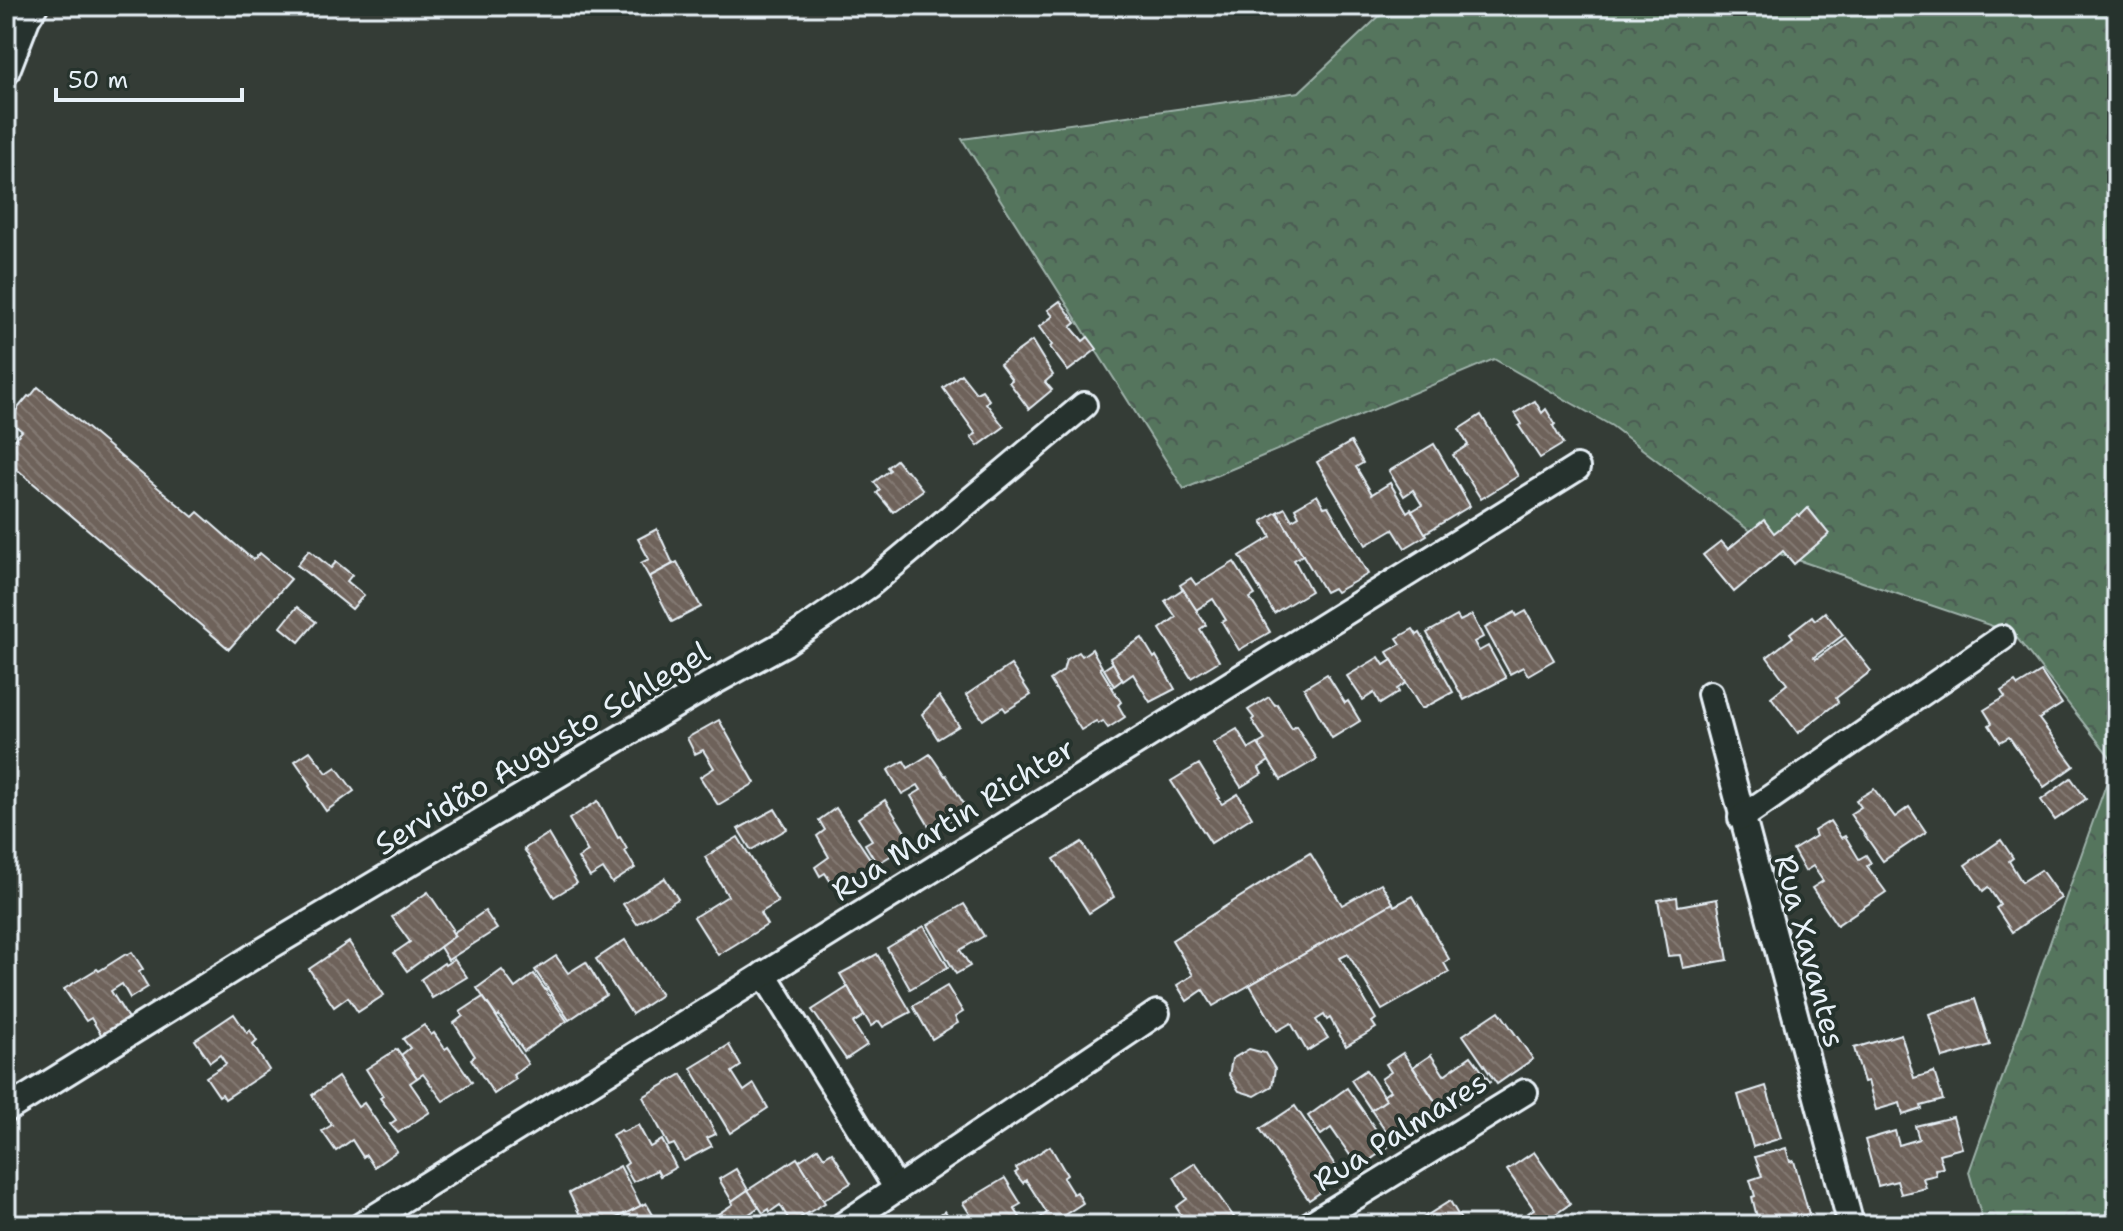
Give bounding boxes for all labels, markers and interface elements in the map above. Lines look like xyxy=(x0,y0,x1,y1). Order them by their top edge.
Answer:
scale bar xyxy=(56,52,242,102)
text: 50 m xyxy=(68,64,128,96)
street label: Servidão Augusto Schlegel xyxy=(367,631,717,865)
street label: Rua Martin Richter xyxy=(824,728,1082,910)
street label: Rua Xavantes xyxy=(1765,850,1855,1052)
street label: Rua Palmares xyxy=(1305,1061,1495,1201)

